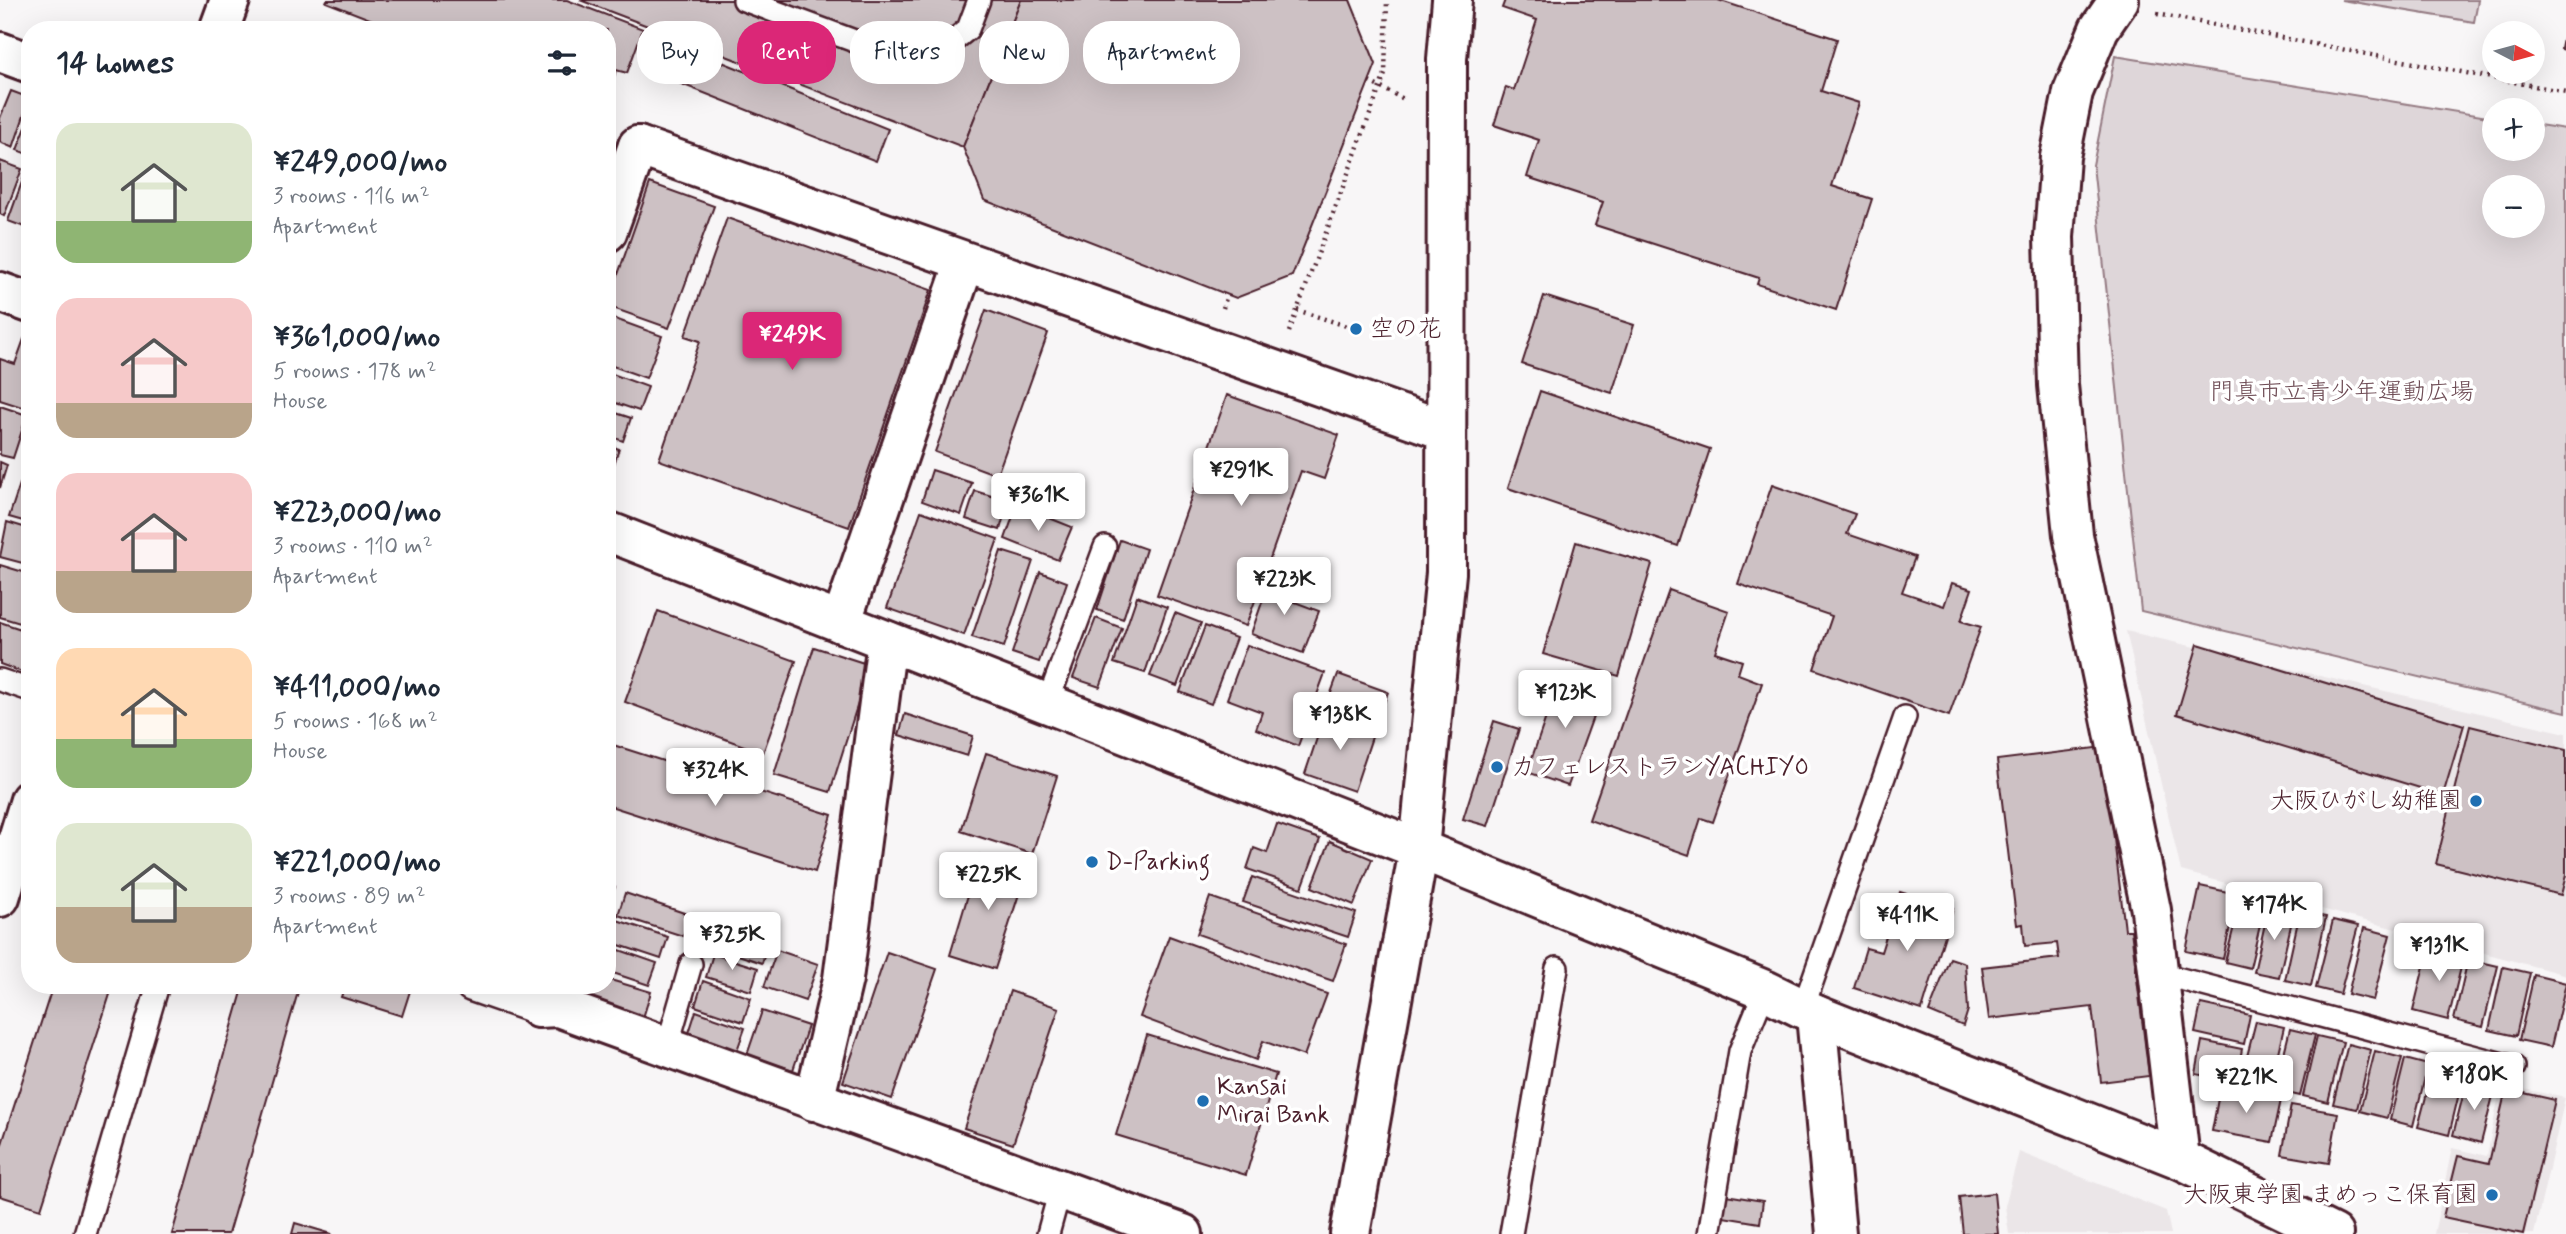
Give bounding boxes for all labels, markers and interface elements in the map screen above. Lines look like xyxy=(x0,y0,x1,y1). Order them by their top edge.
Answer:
chip: Buy xyxy=(637,21,723,84)
chip: Rent xyxy=(737,21,836,84)
chip: Filters xyxy=(850,21,965,84)
chip: New xyxy=(979,21,1069,84)
chip: Apartment xyxy=(1083,21,1240,84)
north arrow xyxy=(2482,21,2544,84)
map controls xyxy=(2482,21,2545,238)
text: 14 homes xyxy=(56,44,174,83)
icon: filters xyxy=(543,44,581,82)
button: + xyxy=(2482,98,2545,161)
text: ¥249,000/mo xyxy=(273,143,447,182)
icon: home xyxy=(112,151,196,235)
button: − xyxy=(2482,175,2545,238)
text: 3 rooms · 116 m² xyxy=(273,182,430,212)
text: Apartment xyxy=(273,212,378,242)
pin: ¥249K xyxy=(743,312,841,372)
place label: 空の花 xyxy=(1370,314,1442,345)
text: ¥361,000/mo xyxy=(273,318,440,357)
text: ¥249K xyxy=(759,320,825,350)
marker: 空の花 xyxy=(1348,321,1364,337)
icon: home xyxy=(112,326,196,410)
text: 5 rooms · 178 m² xyxy=(273,357,436,387)
park label: 門真市立青少年運動広場 xyxy=(2210,377,2474,408)
text: House xyxy=(273,387,327,417)
pin: ¥291K xyxy=(1192,448,1290,508)
text: ¥291K xyxy=(1209,456,1273,486)
pin: ¥361K xyxy=(989,474,1087,533)
text: ¥361K xyxy=(1007,481,1069,511)
text: ¥223,000/mo xyxy=(273,493,441,532)
icon: home xyxy=(112,501,196,585)
text: 3 rooms · 110 m² xyxy=(273,532,433,562)
pin: ¥223K xyxy=(1235,558,1333,617)
text: Apartment xyxy=(273,562,378,592)
text: ¥223K xyxy=(1253,565,1315,595)
text: ¥411,000/mo xyxy=(273,668,441,707)
pin: ¥123K xyxy=(1516,670,1614,730)
icon: home xyxy=(112,676,196,760)
text: ¥123K xyxy=(1534,678,1596,708)
pin: ¥138K xyxy=(1291,692,1389,752)
text: ¥138K xyxy=(1309,700,1371,730)
text: 5 rooms · 168 m² xyxy=(273,707,438,737)
text: House xyxy=(273,737,327,767)
pin: ¥324K xyxy=(666,748,764,808)
place label: カフェレストランYACHIYO xyxy=(1511,752,1809,783)
text: ¥324K xyxy=(682,756,748,786)
marker: カフェレストランYACHIYO xyxy=(1489,759,1505,775)
place label: 大阪ひがし幼稚園 xyxy=(2270,786,2462,817)
marker: 大阪ひがし幼稚園 xyxy=(2468,793,2484,809)
text: ¥221,000/mo xyxy=(273,843,441,882)
place label: D-Parking xyxy=(1106,847,1210,881)
icon: home xyxy=(112,851,196,935)
pin: ¥225K xyxy=(939,852,1037,912)
marker: D-Parking xyxy=(1084,854,1100,870)
text: ¥225K xyxy=(955,860,1021,890)
text: 3 rooms · 89 m² xyxy=(273,882,425,912)
pin: ¥174K xyxy=(2225,883,2323,942)
text: ¥174K xyxy=(2242,890,2306,920)
pin: ¥411K xyxy=(1858,894,1956,953)
text: ¥411K xyxy=(1876,901,1938,931)
text: Apartment xyxy=(273,912,378,942)
pin: ¥325K xyxy=(683,912,781,972)
text: ¥325K xyxy=(700,920,764,950)
pin: ¥131K xyxy=(2390,923,2488,983)
text: ¥131K xyxy=(2410,931,2468,961)
pin: ¥180K xyxy=(2425,1052,2523,1112)
pin: ¥221K xyxy=(2197,1056,2295,1115)
text: ¥180K xyxy=(2441,1060,2507,1090)
text: ¥221K xyxy=(2215,1063,2277,1093)
place label: Kansai Mirai Bank xyxy=(1217,1072,1329,1131)
marker: Kansai Mirai Bank xyxy=(1195,1093,1211,1109)
place label: 大阪東学園 まめっこ保育園 xyxy=(2184,1180,2478,1211)
marker: 大阪東学園 まめっこ保育園 xyxy=(2484,1187,2500,1203)

